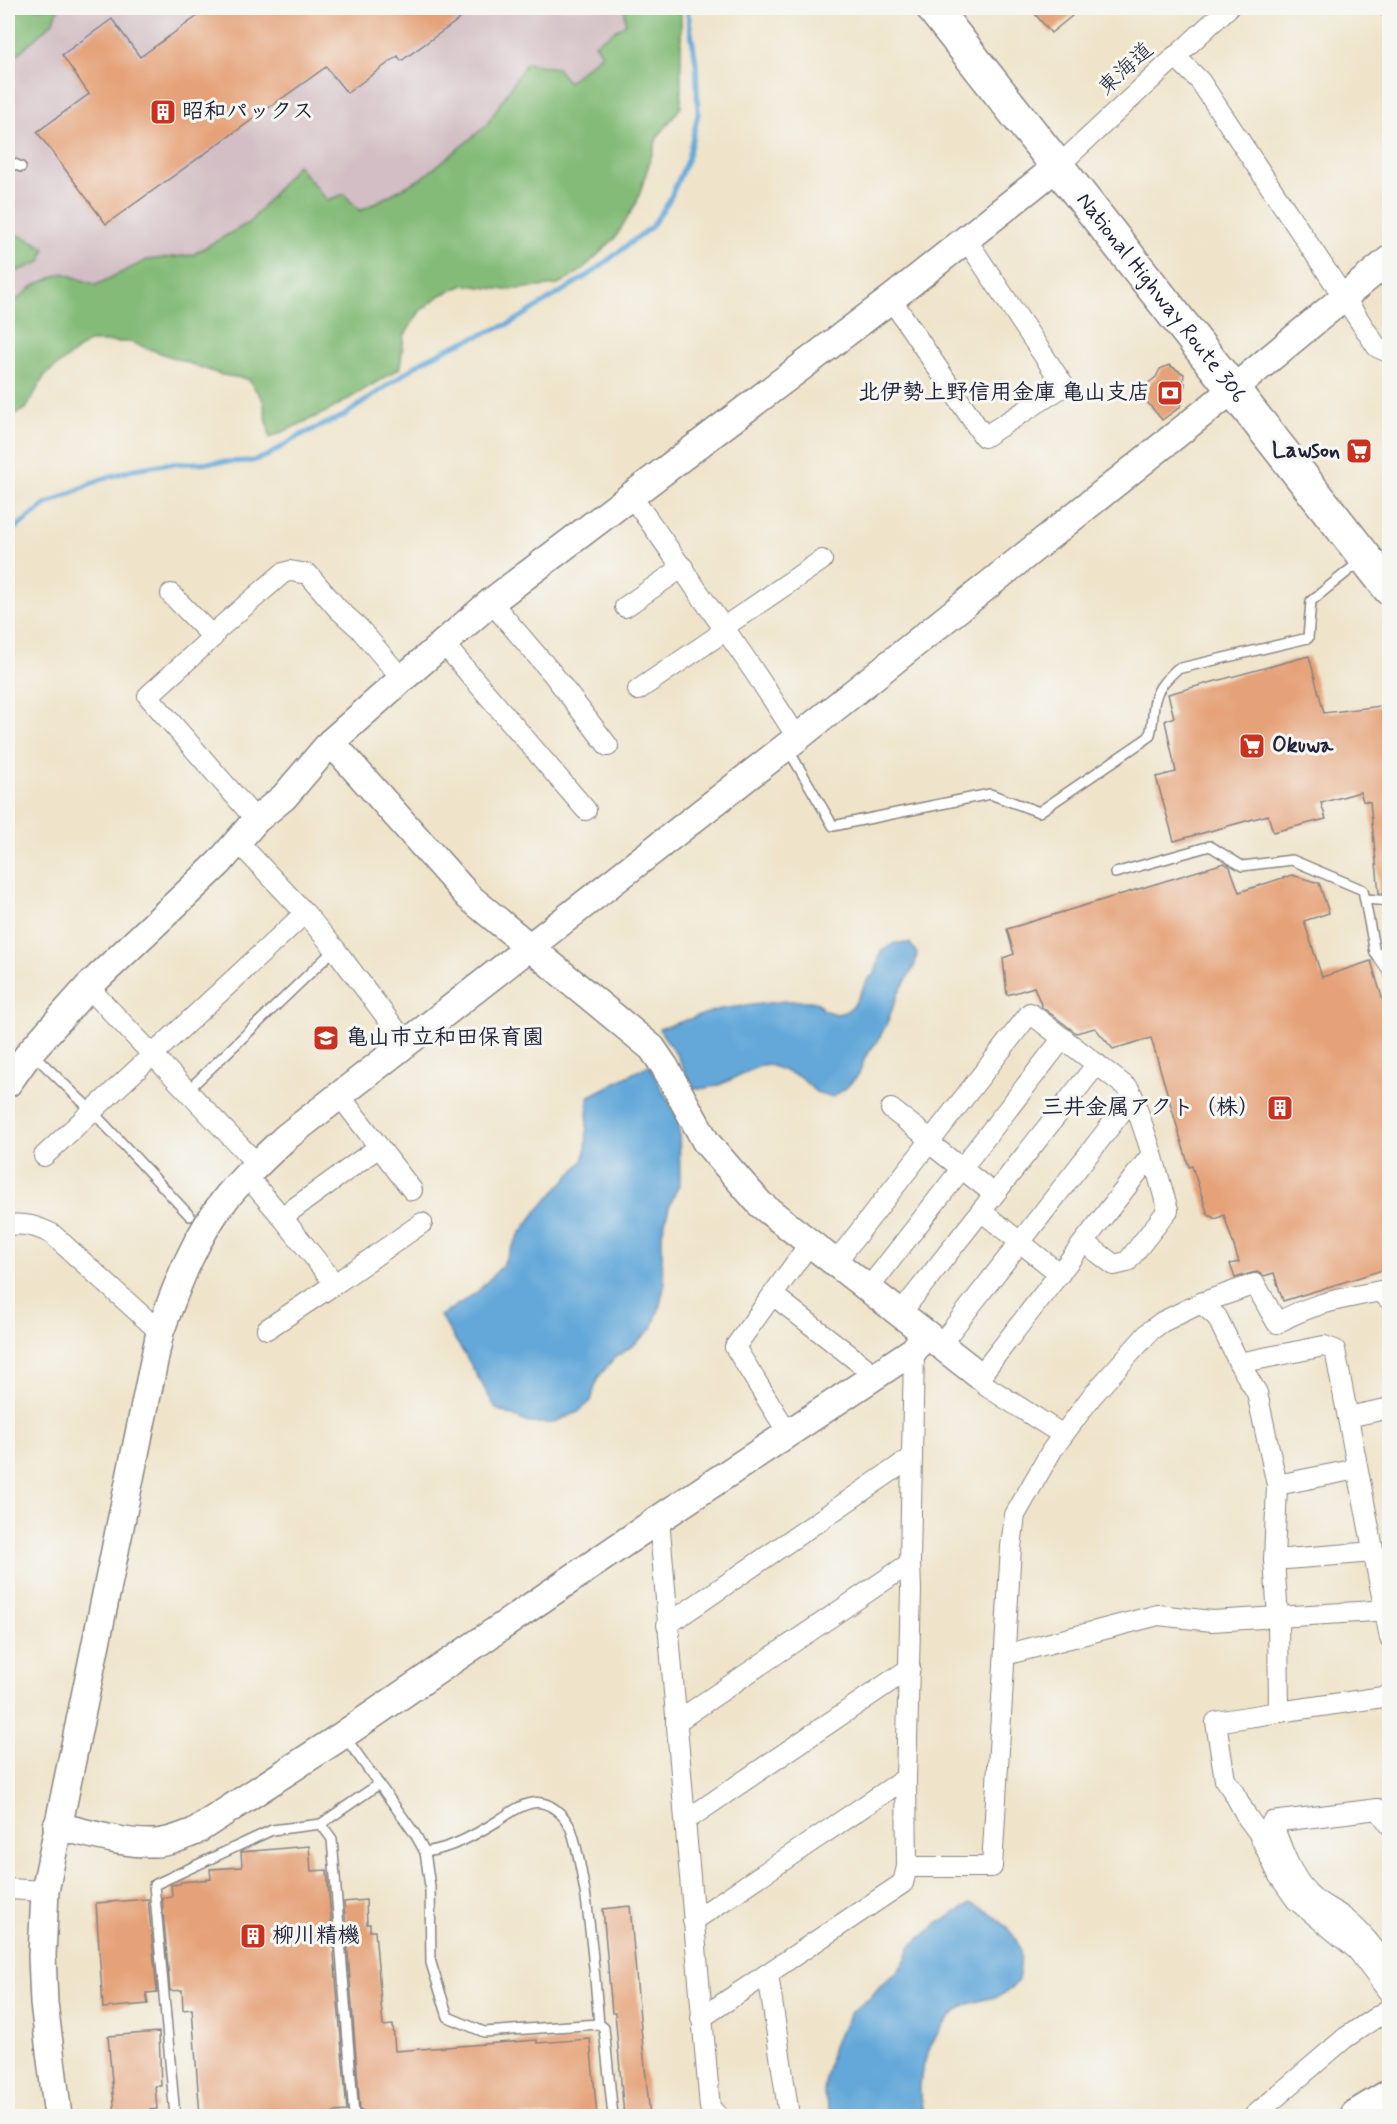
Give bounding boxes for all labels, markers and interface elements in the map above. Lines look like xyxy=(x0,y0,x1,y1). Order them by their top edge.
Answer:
street label: 東海道 xyxy=(1092,36,1160,102)
building icon: 昭和パックス xyxy=(148,97,178,127)
place label: 昭和パックス xyxy=(182,98,314,126)
street label: National Highway Route 306 xyxy=(1070,187,1252,409)
bank icon: 北伊勢上野信用金庫 亀山支店 xyxy=(1155,378,1185,408)
place label: 北伊勢上野信用金庫 亀山支店 xyxy=(858,379,1150,407)
supermarket icon: Lawson xyxy=(1344,436,1374,466)
place label: Lawson xyxy=(1272,437,1340,465)
supermarket icon: Okuwa xyxy=(1237,731,1267,761)
place label: Okuwa xyxy=(1272,732,1334,760)
school or university icon: 亀山市立和田保育園 xyxy=(311,1023,341,1053)
place label: 亀山市立和田保育園 xyxy=(346,1024,544,1052)
building icon: 三井金属アクト（株） xyxy=(1265,1093,1295,1123)
place label: 三井金属アクト（株） xyxy=(1041,1094,1260,1122)
building icon: 柳川精機 xyxy=(238,1921,268,1951)
place label: 柳川精機 xyxy=(272,1922,360,1950)

